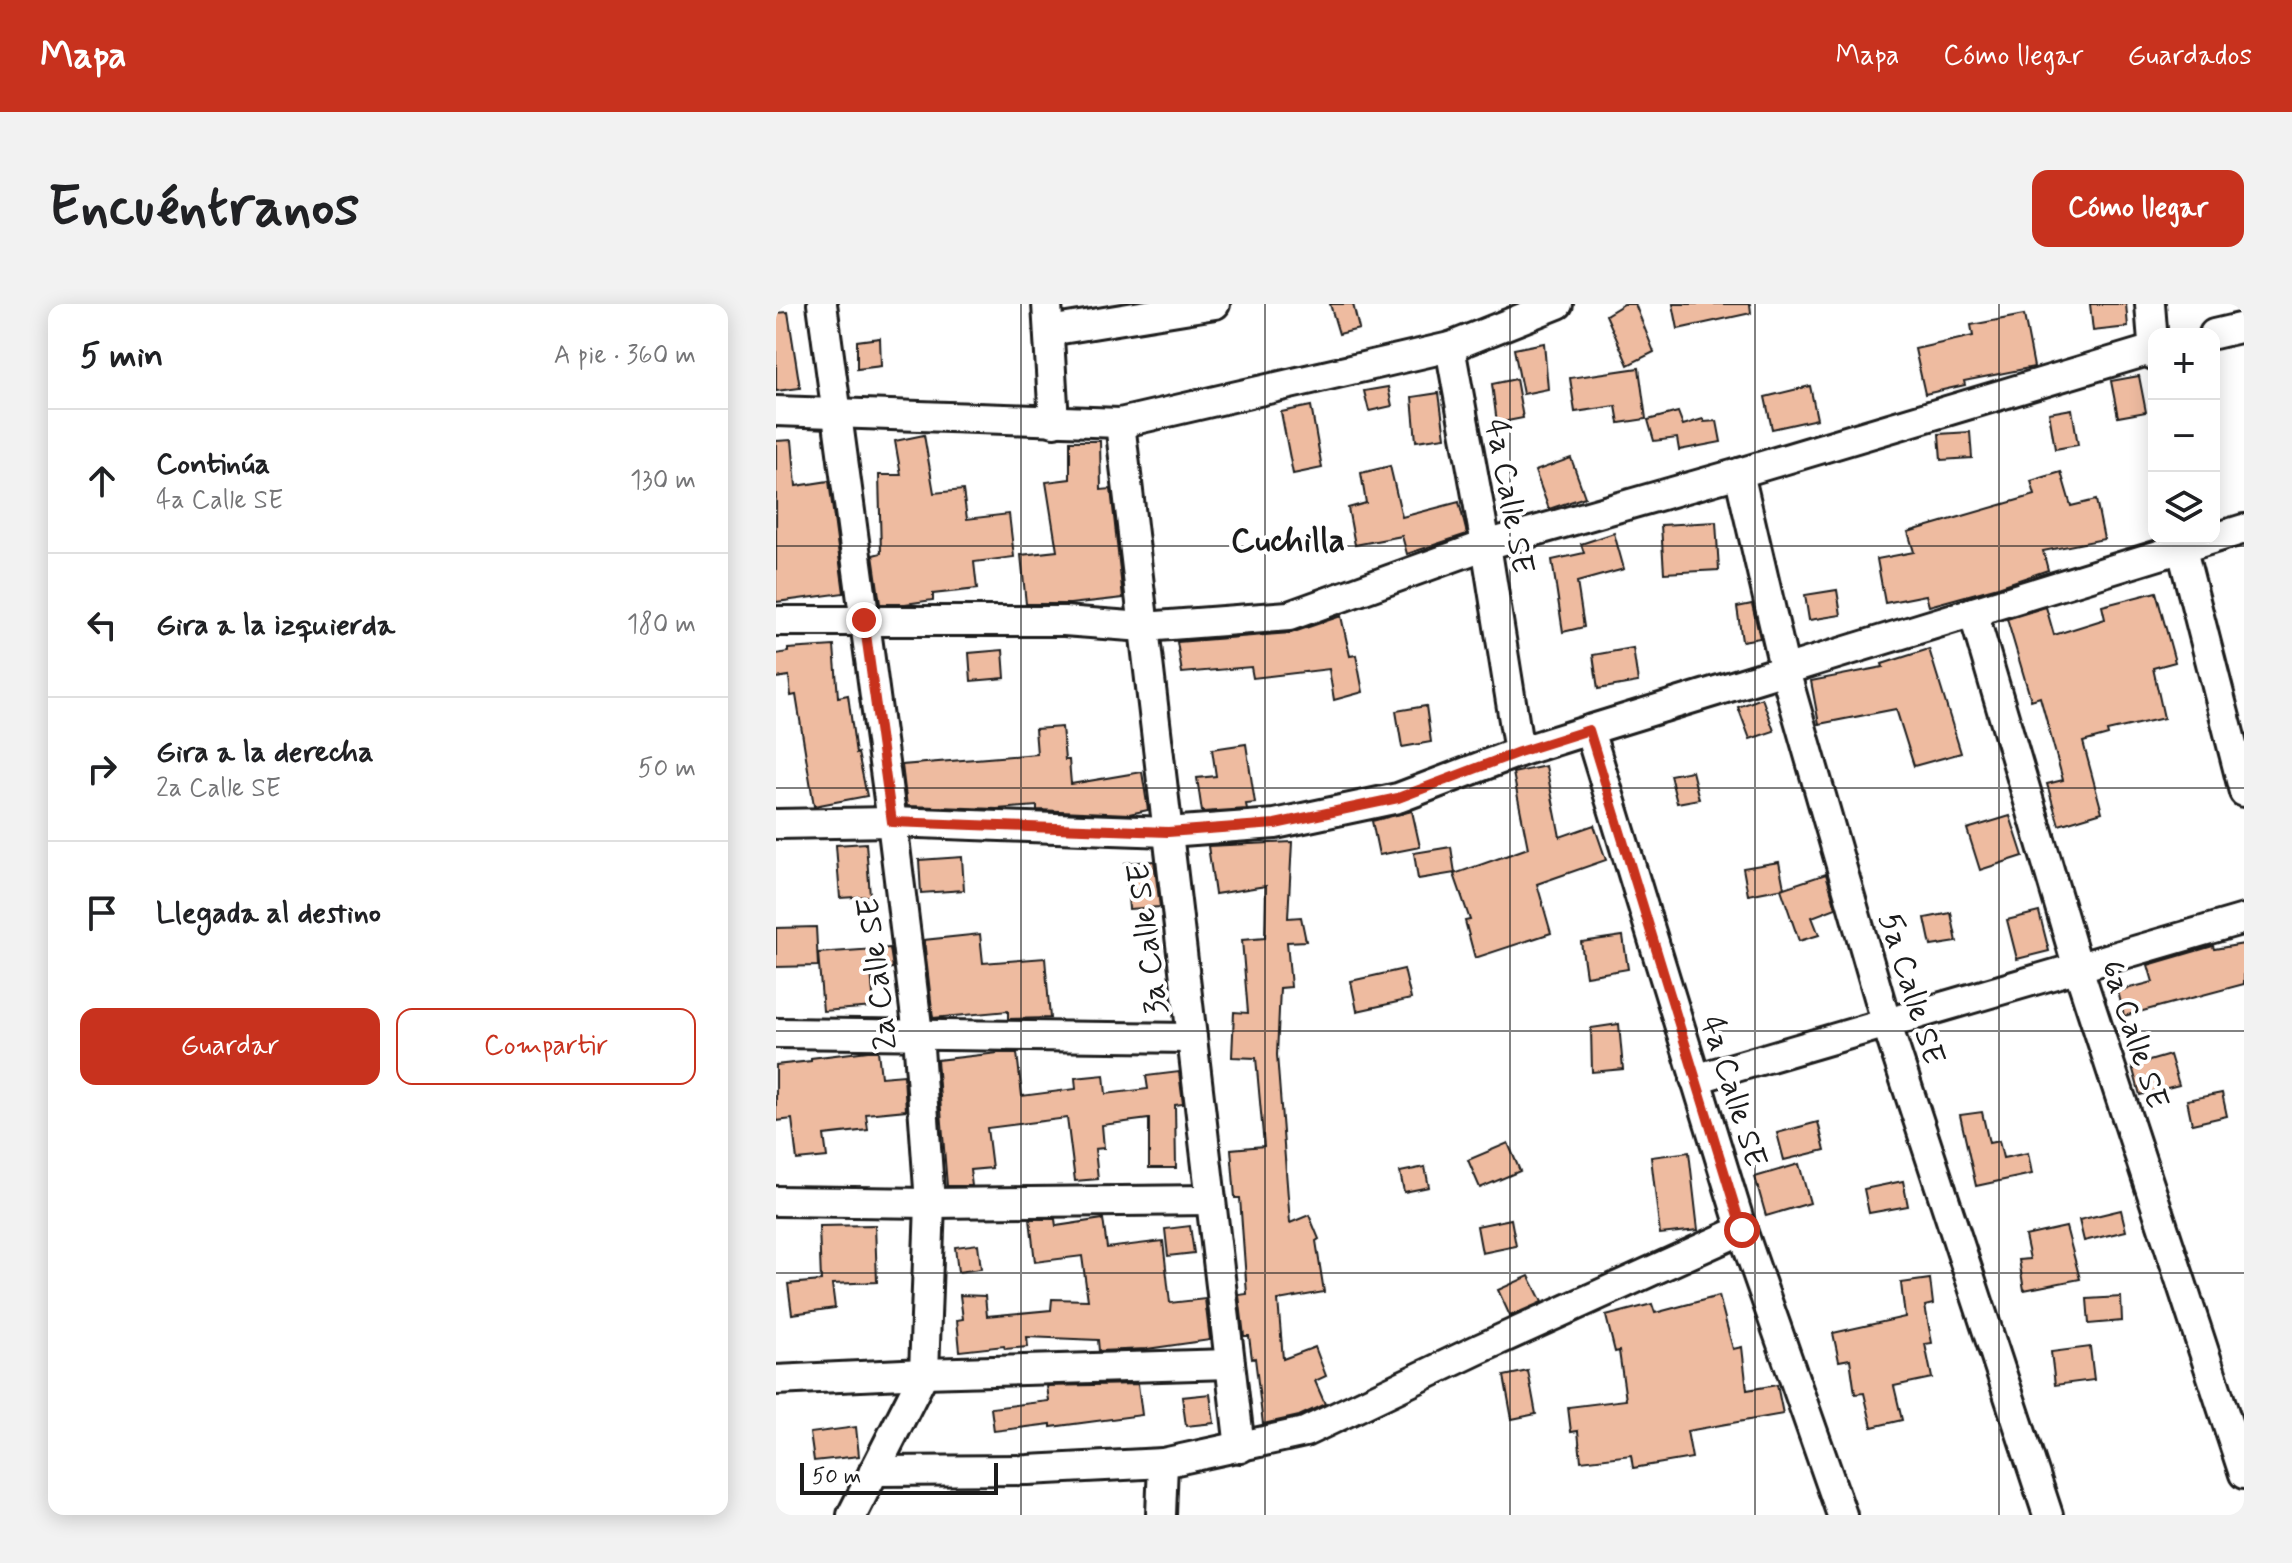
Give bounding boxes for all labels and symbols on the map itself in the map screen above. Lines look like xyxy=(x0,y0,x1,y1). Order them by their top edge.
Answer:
street label: 4a Calle SE xyxy=(1475,416,1543,577)
district label: Cuchilla xyxy=(1231,519,1345,564)
route end xyxy=(846,602,882,638)
street label: 3a Calle SE xyxy=(1118,861,1178,1017)
street label: 2a Calle SE xyxy=(848,895,908,1053)
street label: 5a Calle SE xyxy=(1868,907,1954,1070)
street label: 6a Calle SE xyxy=(2090,955,2178,1114)
street label: 4a Calle SE xyxy=(1690,1011,1776,1173)
route start xyxy=(1724,1212,1760,1248)
scale bar xyxy=(800,1459,998,1495)

